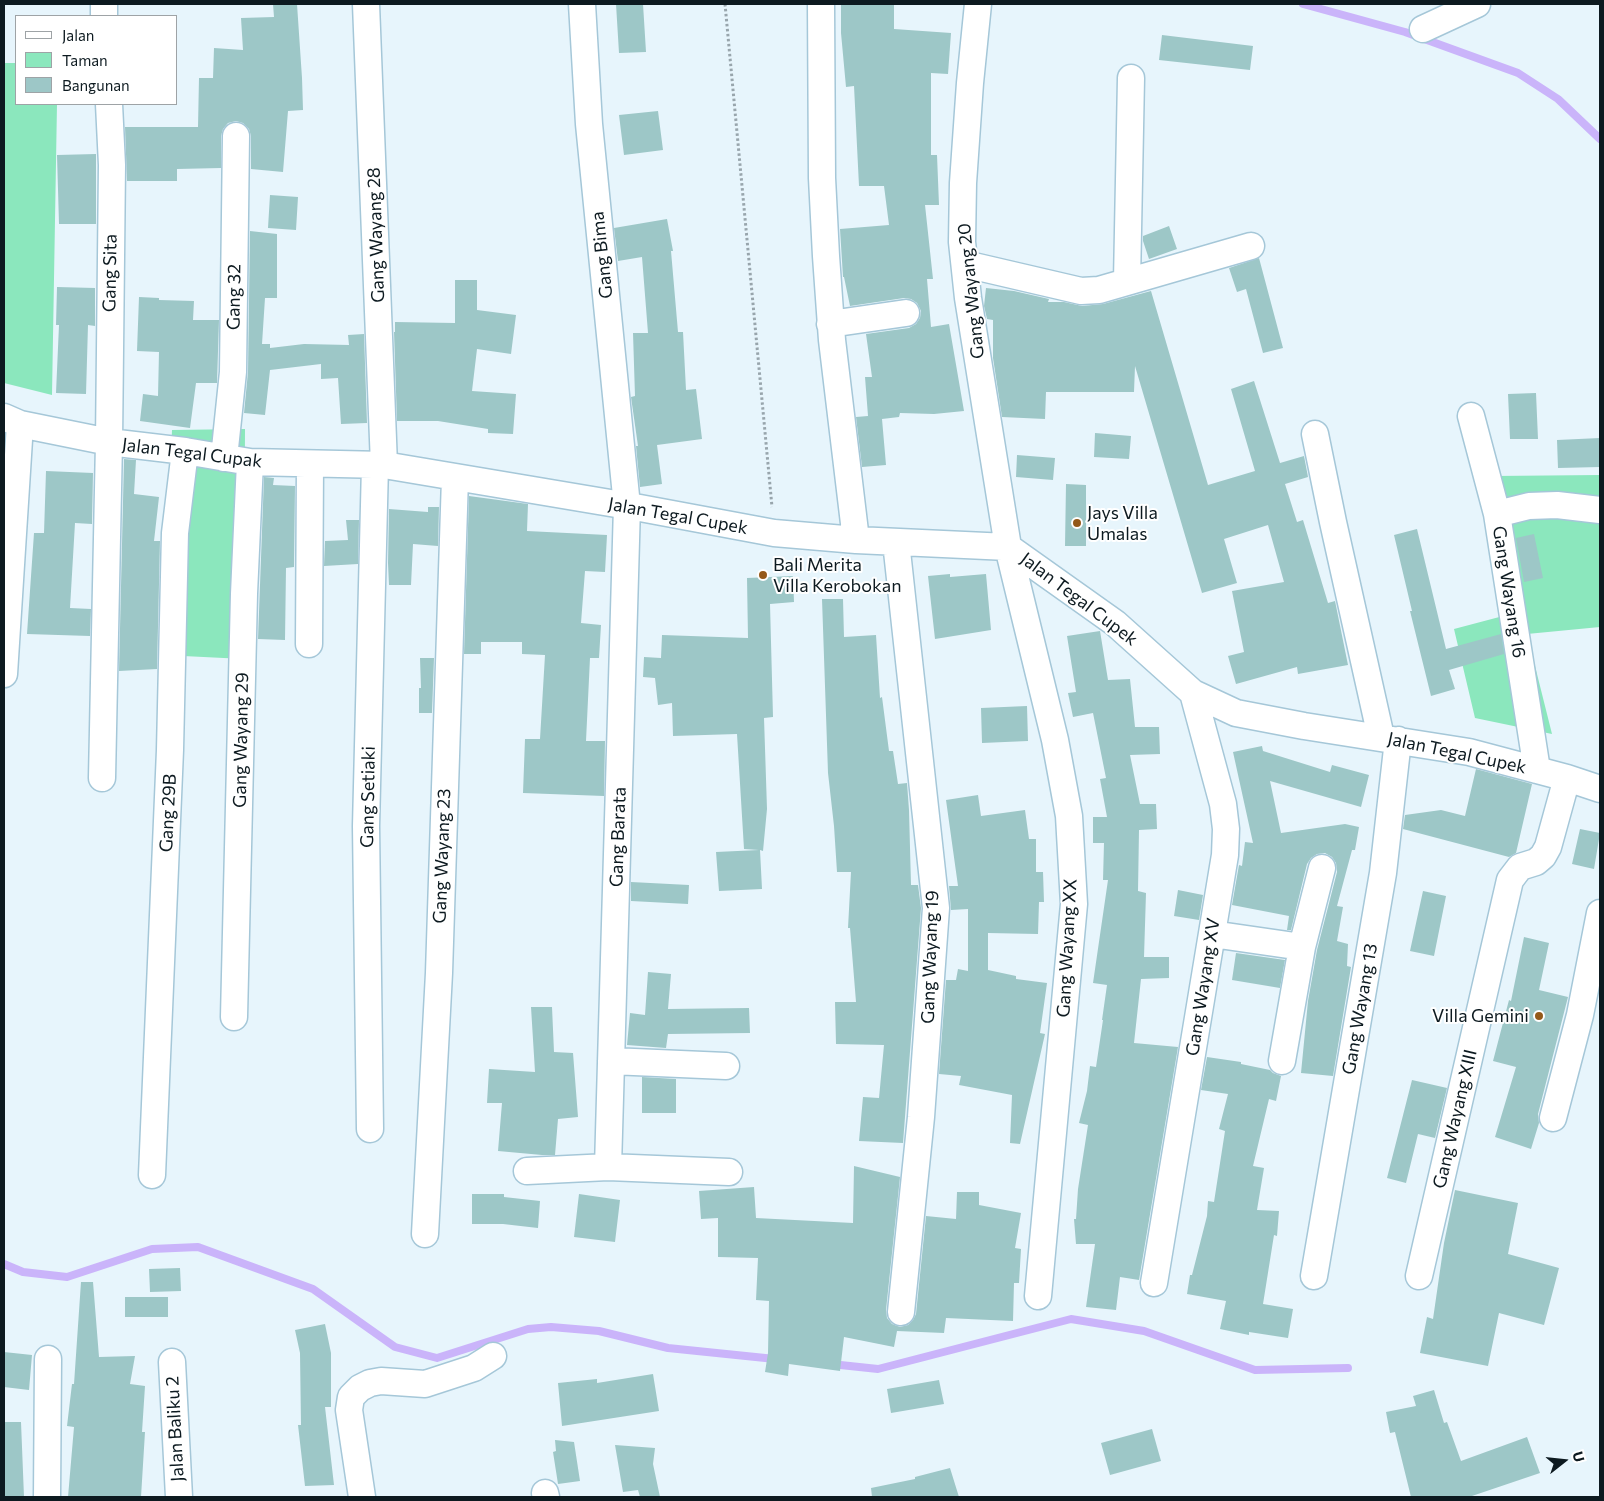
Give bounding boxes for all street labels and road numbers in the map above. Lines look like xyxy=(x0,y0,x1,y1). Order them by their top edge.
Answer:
street label: Gang Wayang 28 xyxy=(363,167,389,303)
street label: Gang Bima xyxy=(587,210,617,300)
street label: Gang Wayang 20 xyxy=(953,222,989,360)
street label: Gang Sita xyxy=(99,234,121,312)
street label: Gang 32 xyxy=(223,264,245,330)
street label: Jalan Tegal Cupak xyxy=(121,434,263,472)
street label: Jalan Tegal Cupek xyxy=(607,493,749,539)
street label: Gang Wayang 16 xyxy=(1488,524,1530,660)
street label: Jalan Tegal Cupek xyxy=(1016,548,1142,650)
street label: Gang Wayang 29 xyxy=(229,672,253,808)
street label: Jalan Tegal Cupek xyxy=(1386,728,1528,778)
street label: Gang Setiaki xyxy=(356,746,380,848)
street label: Gang 29B xyxy=(155,773,181,853)
street label: Gang Barata xyxy=(605,786,631,888)
street label: Gang Wayang 23 xyxy=(429,788,455,924)
street label: Gang Wayang XX xyxy=(1053,878,1081,1018)
street label: Gang Wayang 19 xyxy=(917,890,943,1024)
street label: Gang Wayang XV xyxy=(1181,916,1225,1058)
street label: Gang Wayang 13 xyxy=(1338,942,1382,1076)
street label: Gang Wayang XIII xyxy=(1428,1047,1482,1191)
street label: Jalan Baliku 2 xyxy=(161,1376,189,1482)

